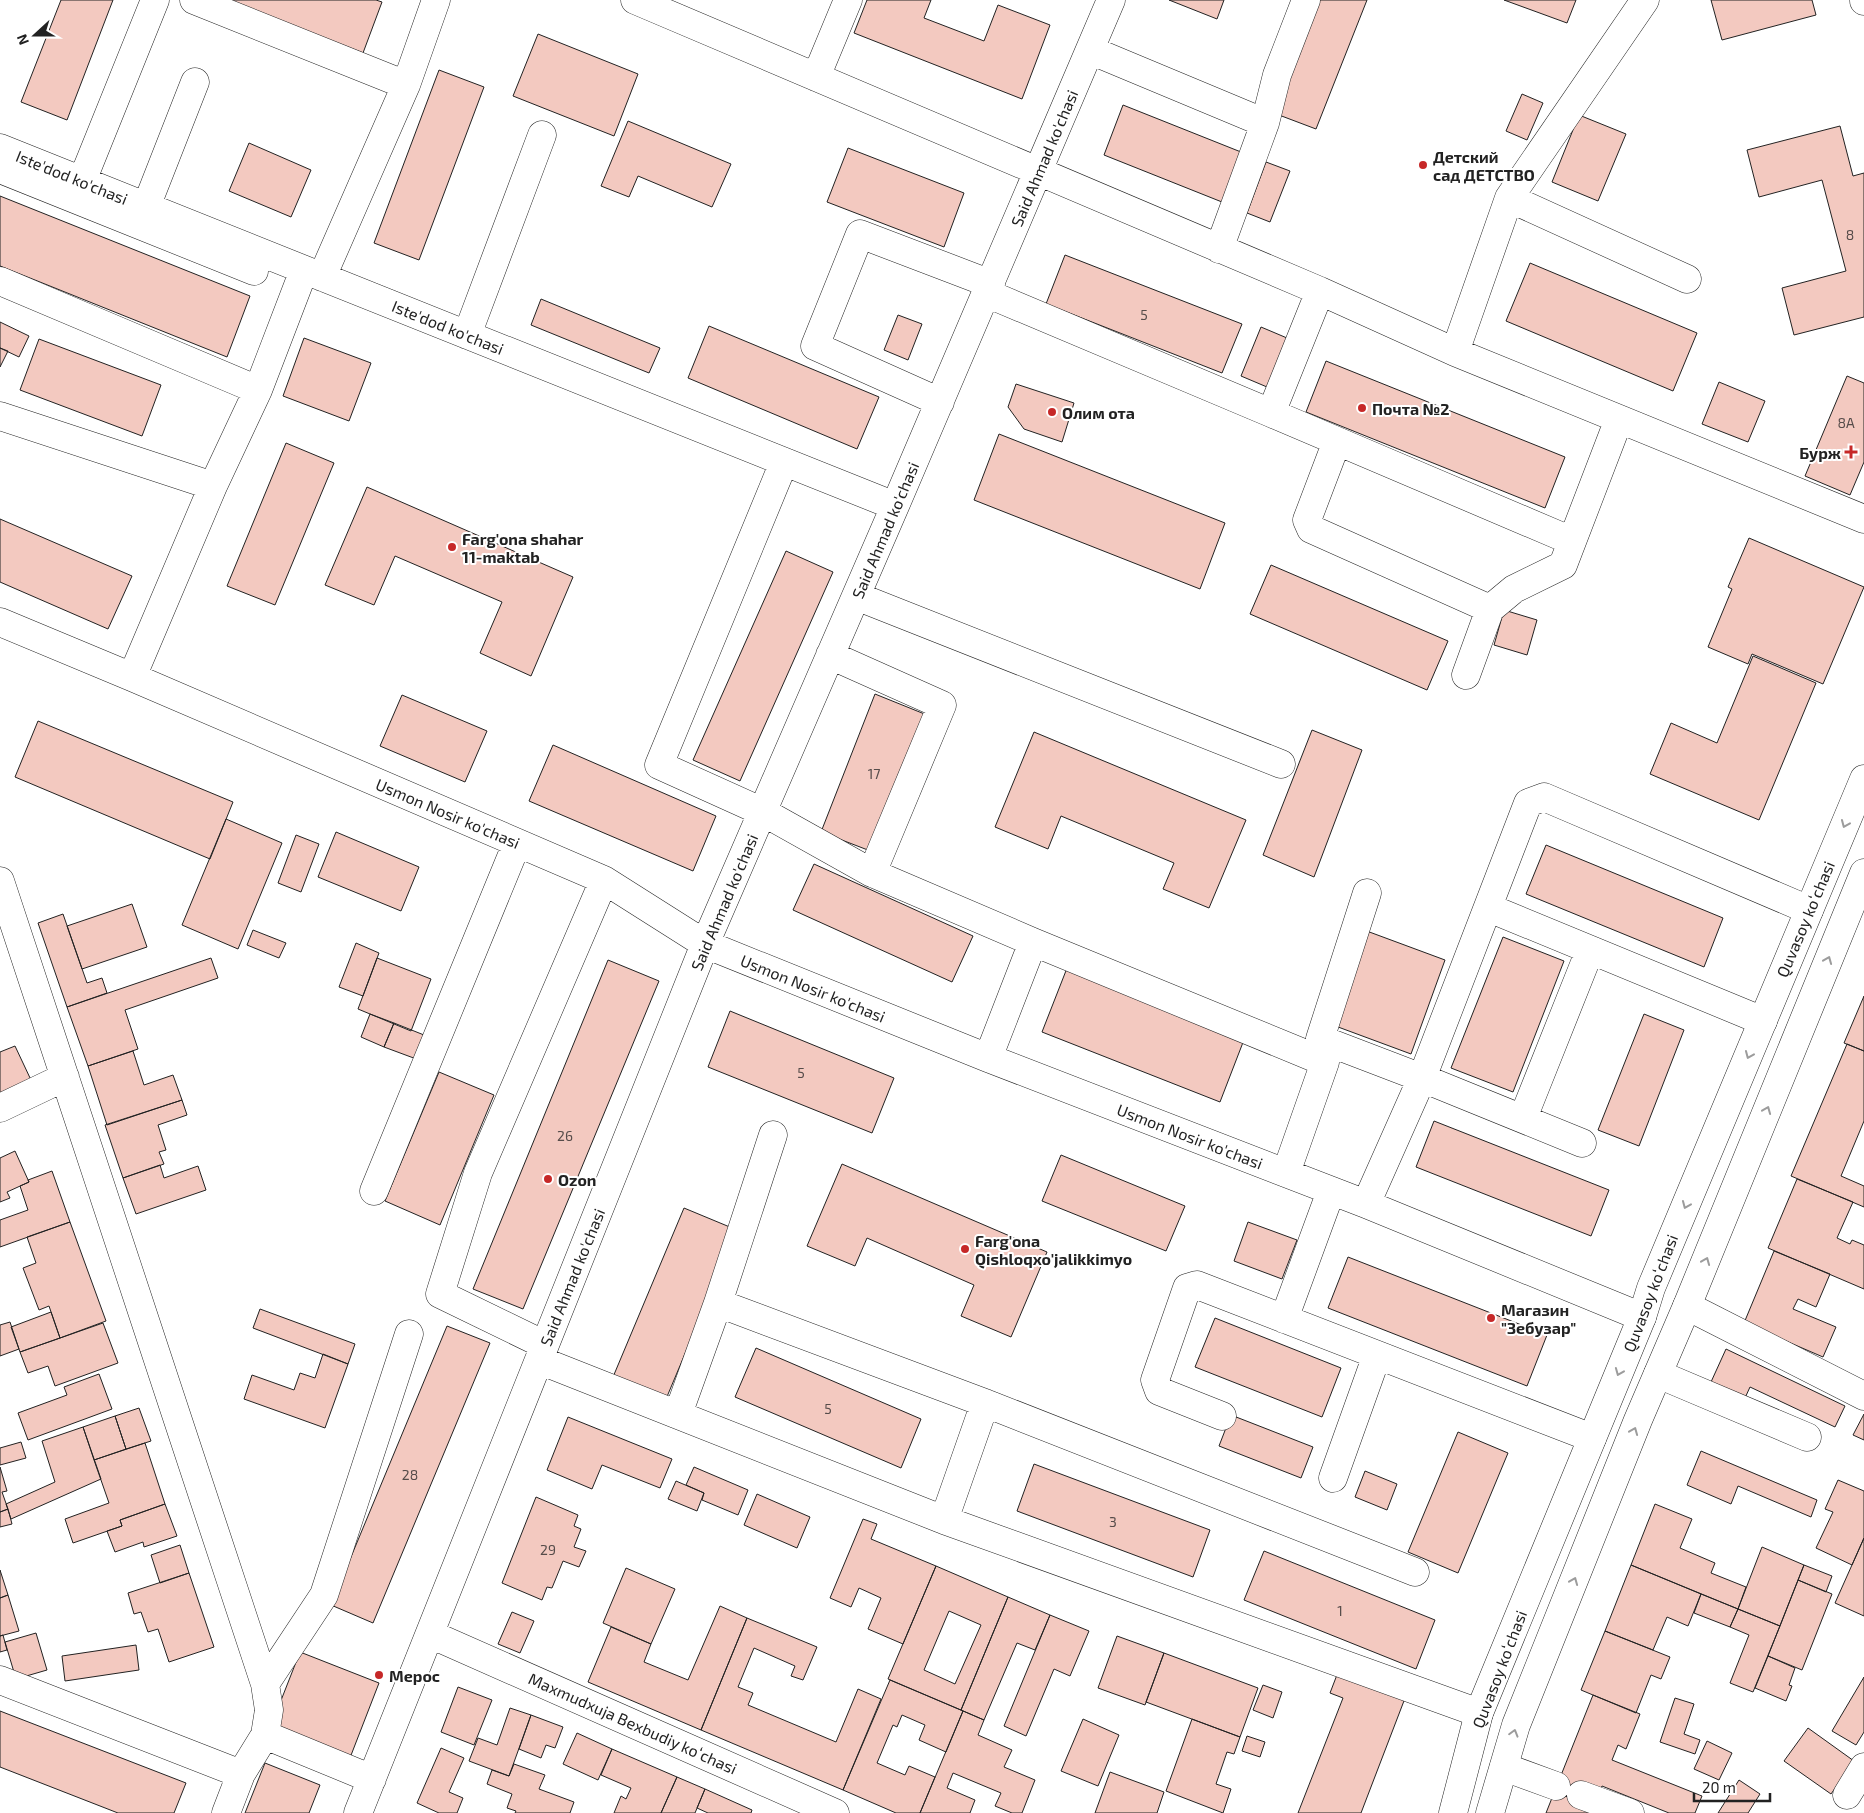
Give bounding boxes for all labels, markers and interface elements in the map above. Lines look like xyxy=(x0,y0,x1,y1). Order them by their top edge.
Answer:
north arrow xyxy=(10,10,60,60)
text: N xyxy=(13,32,32,48)
street label: Said Ahmad ko'chasi xyxy=(1007,87,1081,229)
street label: Iste'dod ko'chasi xyxy=(13,146,131,208)
place label: Детский сад ДЕТСТВО xyxy=(1433,147,1535,184)
marker: Детский сад ДЕТСТВО xyxy=(1417,159,1429,171)
house number: 8 xyxy=(1846,226,1854,243)
street label: Iste'dod ko'chasi xyxy=(389,296,507,358)
house number: 5 xyxy=(1140,306,1148,323)
place label: Почта №2 xyxy=(1372,399,1450,418)
marker: Почта №2 xyxy=(1356,402,1368,414)
place label: Олим ота xyxy=(1062,403,1135,422)
marker: Олим ота xyxy=(1046,406,1058,418)
house number: 8А xyxy=(1837,414,1855,431)
place label: Бурж xyxy=(1799,443,1841,462)
marker: Бурж xyxy=(1845,446,1857,458)
street label: Said Ahmad ko'chasi xyxy=(848,459,922,601)
place label: Farg'ona shahar 11-maktab xyxy=(462,529,583,566)
marker: Farg'ona shahar 11-maktab xyxy=(446,541,458,553)
house number: 17 xyxy=(868,765,880,782)
street label: Usmon Nosir ko'chasi xyxy=(373,774,523,852)
one-way arrow xyxy=(1841,819,1852,828)
street label: Said Ahmad ko'chasi xyxy=(687,831,761,973)
street label: Quvasoy koʻchasi xyxy=(1772,858,1839,980)
street label: Usmon Nosir ko'chasi xyxy=(738,950,888,1026)
one-way arrow xyxy=(1822,956,1833,965)
one-way arrow xyxy=(1744,1050,1755,1059)
house number: 5 xyxy=(797,1064,805,1081)
street label: Usmon Nosir ko'chasi xyxy=(1114,1099,1266,1173)
one-way arrow xyxy=(1761,1106,1771,1115)
house number: 26 xyxy=(557,1127,573,1144)
place label: Ozon xyxy=(558,1170,596,1189)
marker: Ozon xyxy=(542,1173,554,1185)
one-way arrow xyxy=(1681,1200,1692,1209)
street label: Said Ahmad ko'chasi xyxy=(536,1205,608,1349)
place label: Farg'ona Qishloqxo'jalikkimyo xyxy=(975,1231,1132,1269)
street label: Quvasoy koʻchasi xyxy=(1619,1232,1682,1355)
marker: Farg'ona Qishloqxo'jalikkimyo xyxy=(959,1243,971,1255)
one-way arrow xyxy=(1699,1257,1710,1266)
place label: Магазин "Зебузар" xyxy=(1501,1300,1576,1337)
marker: Магазин "Зебузар" xyxy=(1485,1312,1497,1324)
one-way arrow xyxy=(1615,1367,1626,1376)
house number: 5 xyxy=(824,1400,832,1417)
one-way arrow xyxy=(1628,1427,1638,1436)
house number: 28 xyxy=(402,1466,418,1483)
house number: 3 xyxy=(1109,1513,1117,1530)
house number: 29 xyxy=(540,1541,556,1558)
one-way arrow xyxy=(1568,1578,1578,1586)
house number: 1 xyxy=(1337,1602,1343,1619)
street label: Quvasoy koʻchasi xyxy=(1468,1608,1531,1731)
place label: Мерос xyxy=(389,1666,440,1685)
street label: Maxmudxuja Bexbudiy koʻchasi xyxy=(525,1668,740,1779)
marker: Мерос xyxy=(373,1669,385,1681)
one-way arrow xyxy=(1508,1728,1519,1737)
scale bar xyxy=(1694,1770,1770,1802)
text: 20 m xyxy=(1702,1778,1736,1796)

